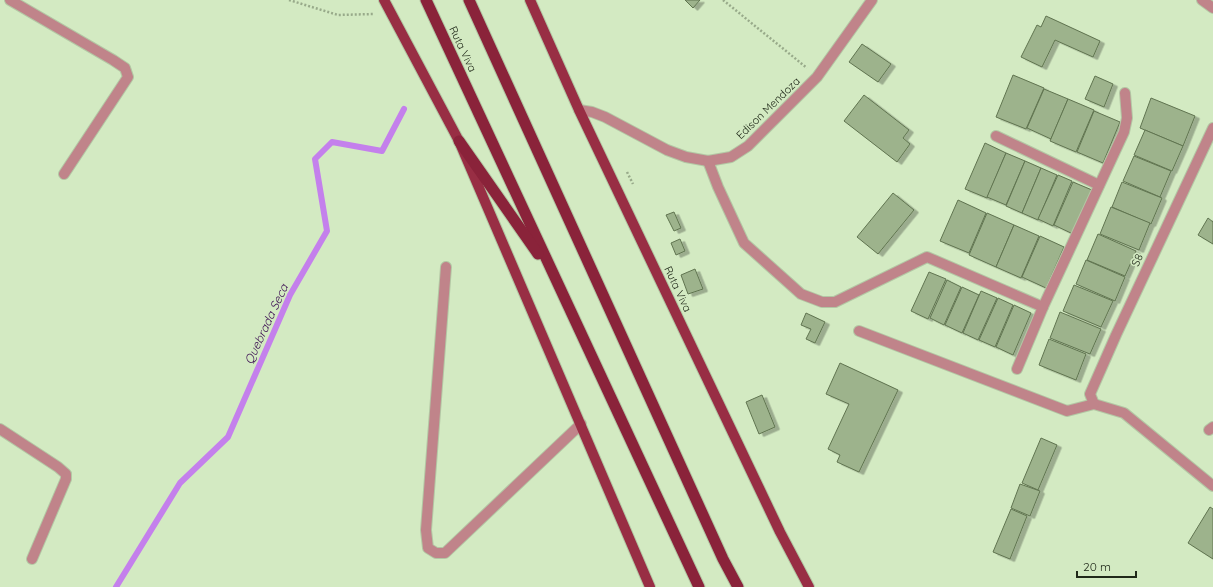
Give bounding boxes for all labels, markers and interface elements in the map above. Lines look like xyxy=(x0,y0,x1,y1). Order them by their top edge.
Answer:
street label: Ruta Viva xyxy=(446,24,480,74)
street label: Edison Mendoza xyxy=(733,74,803,142)
street label: S8 xyxy=(1128,251,1146,268)
street label: Ruta Viva xyxy=(661,264,695,314)
water label: Quebrada Seca xyxy=(241,281,291,366)
scale bar xyxy=(1077,553,1136,579)
text: 20 m xyxy=(1083,559,1111,574)

